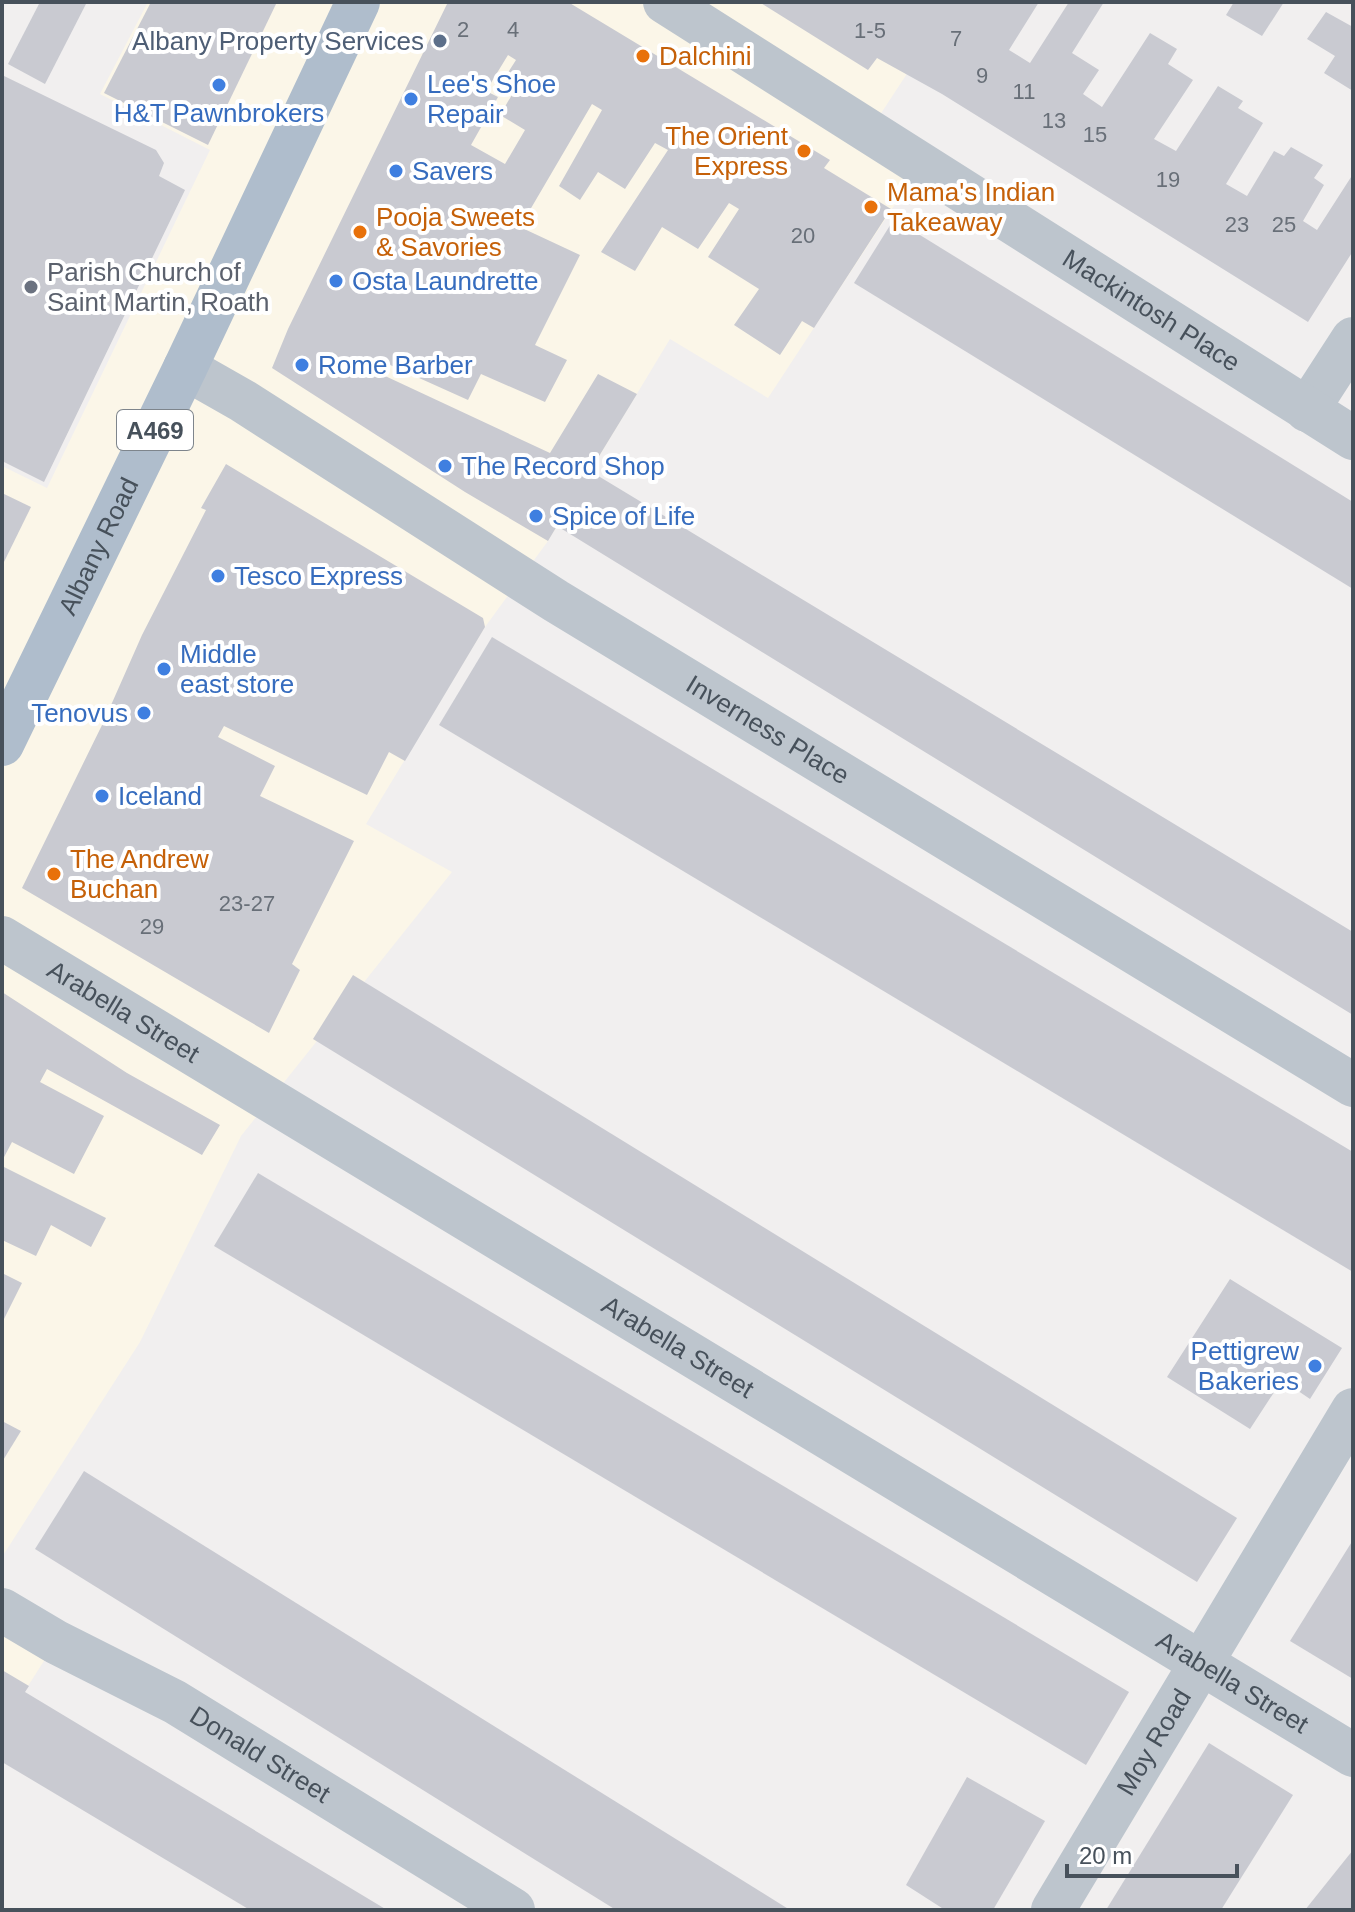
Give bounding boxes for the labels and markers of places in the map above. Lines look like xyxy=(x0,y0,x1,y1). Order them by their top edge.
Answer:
place label: Albany Property Services xyxy=(132,26,424,56)
marker: Albany Property Services xyxy=(431,32,449,50)
place label: Dalchini xyxy=(659,41,752,71)
marker: Dalchini xyxy=(634,47,652,65)
place label: Lee's Shoe Repair xyxy=(427,69,556,129)
marker: H&T Pawnbrokers xyxy=(210,76,228,94)
marker: Lee's Shoe Repair xyxy=(402,90,420,108)
place label: H&T Pawnbrokers xyxy=(114,98,324,128)
place label: The Orient Express xyxy=(665,121,789,181)
marker: The Orient Express xyxy=(795,142,813,160)
place label: Savers xyxy=(412,156,493,186)
marker: Savers xyxy=(387,162,405,180)
place label: Mama's Indian Takeaway xyxy=(887,177,1055,237)
marker: Mama's Indian Takeaway xyxy=(862,198,880,216)
place label: Pooja Sweets & Savories xyxy=(376,202,535,262)
marker: Pooja Sweets & Savories xyxy=(351,223,369,241)
place label: Parish Church of Saint Martin, Roath xyxy=(47,257,270,317)
place label: Osta Laundrette xyxy=(352,266,538,296)
marker: Osta Laundrette xyxy=(327,272,345,290)
marker: Parish Church of Saint Martin, Roath xyxy=(22,278,40,296)
place label: Rome Barber xyxy=(318,350,473,380)
marker: Rome Barber xyxy=(293,356,311,374)
place label: The Record Shop xyxy=(461,451,665,481)
marker: The Record Shop xyxy=(436,457,454,475)
place label: Spice of Life xyxy=(552,501,695,531)
marker: Spice of Life xyxy=(527,507,545,525)
place label: Tesco Express xyxy=(234,561,403,591)
marker: Tesco Express xyxy=(209,567,227,585)
place label: Middle east store xyxy=(180,639,294,699)
marker: Middle east store xyxy=(155,660,173,678)
place label: Tenovus xyxy=(31,698,128,728)
marker: Tenovus xyxy=(135,704,153,722)
place label: Iceland xyxy=(118,781,202,811)
marker: Iceland xyxy=(93,787,111,805)
place label: The Andrew Buchan xyxy=(70,844,209,904)
marker: The Andrew Buchan xyxy=(45,865,63,883)
place label: Pettigrew Bakeries xyxy=(1191,1336,1299,1396)
marker: Pettigrew Bakeries xyxy=(1306,1357,1324,1375)

